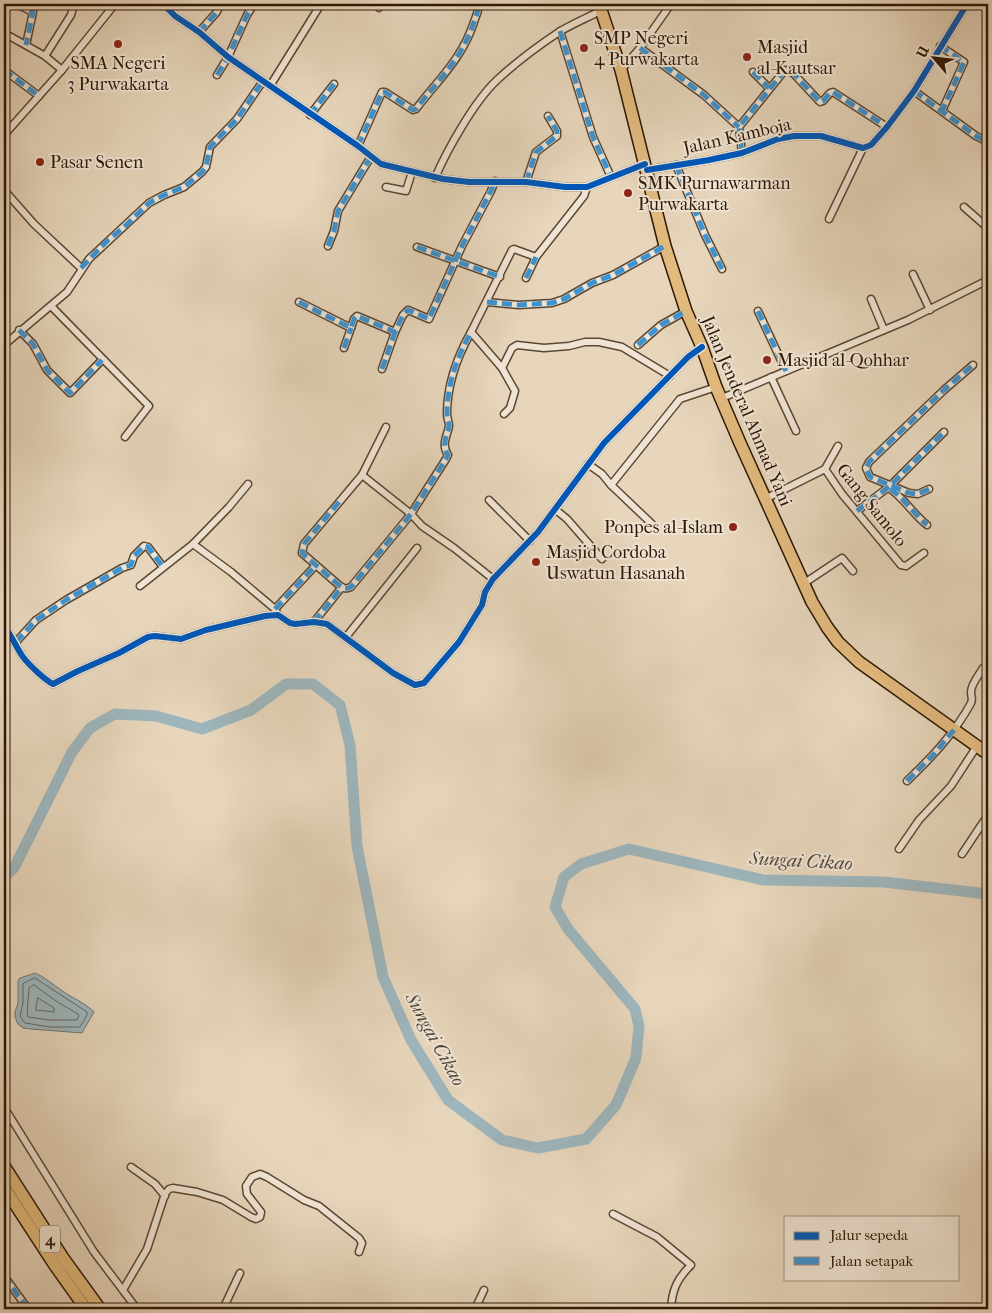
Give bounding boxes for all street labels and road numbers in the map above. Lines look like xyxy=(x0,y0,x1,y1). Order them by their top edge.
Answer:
street label: Jalan Kamboja xyxy=(679,114,794,160)
street label: Jalan Jenderal Ahmad Yani xyxy=(696,311,797,510)
street label: Gang Samolo xyxy=(832,460,911,551)
road number: 4 xyxy=(40,1226,60,1252)

